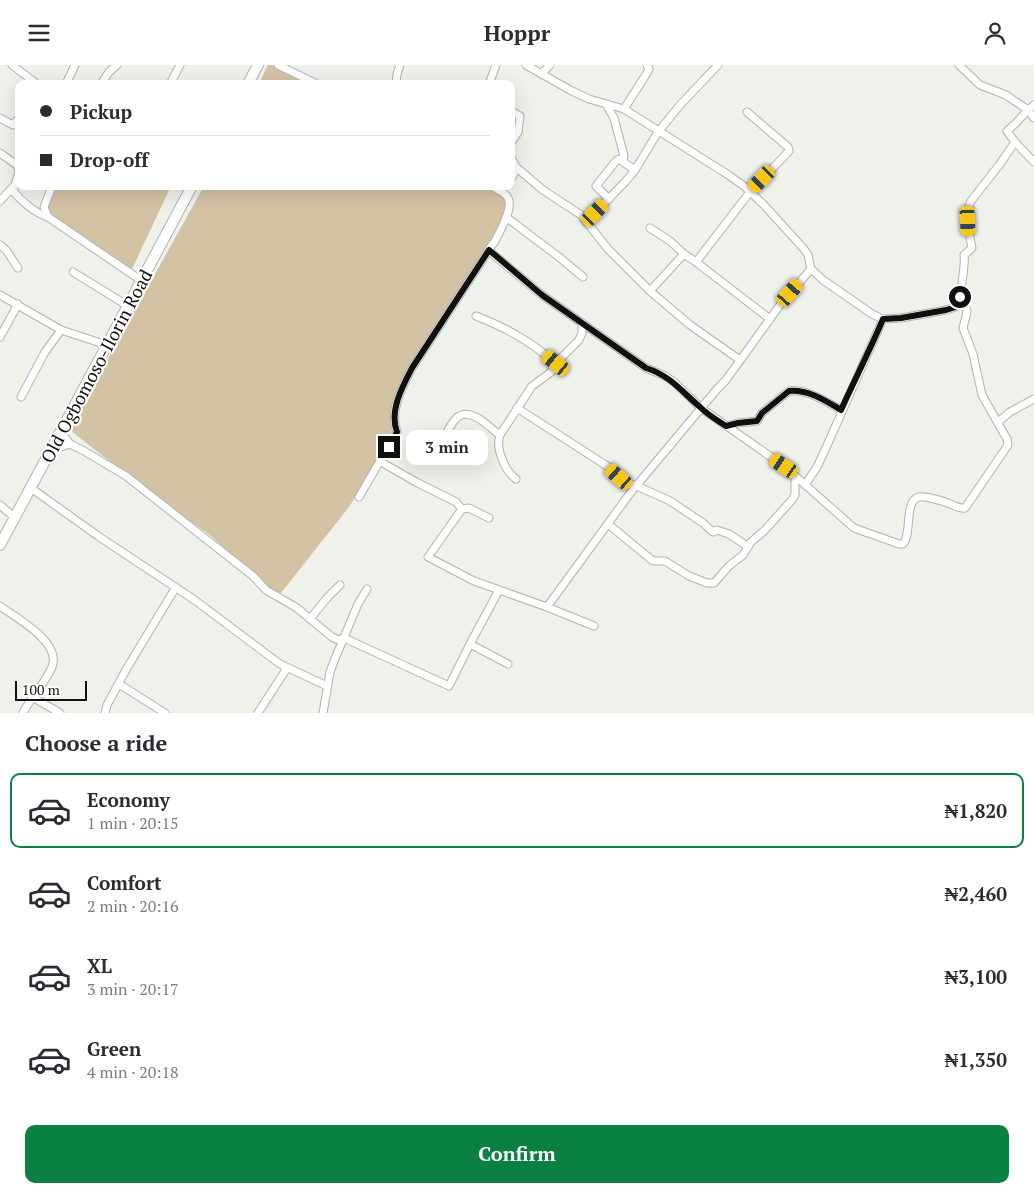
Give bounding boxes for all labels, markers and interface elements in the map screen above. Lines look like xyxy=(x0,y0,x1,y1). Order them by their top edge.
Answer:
text: Hoppr xyxy=(484,18,550,47)
icon: menu xyxy=(25,19,53,47)
icon: person xyxy=(981,19,1009,47)
text: Pickup xyxy=(70,99,132,124)
text: Drop-off xyxy=(70,147,148,172)
car xyxy=(746,163,777,195)
car xyxy=(579,197,610,229)
car xyxy=(959,206,976,236)
street label: Old Ogbomoso-Ilorin Road xyxy=(35,265,157,467)
car xyxy=(774,277,805,309)
route start xyxy=(949,286,971,308)
car xyxy=(539,348,572,378)
callout: 3 min xyxy=(406,429,489,465)
route end xyxy=(378,436,400,458)
text: 3 min xyxy=(425,436,469,458)
car xyxy=(767,451,800,481)
car xyxy=(602,461,635,493)
scale bar xyxy=(15,678,88,701)
text: 100 m xyxy=(22,680,60,699)
text: Choose a ride xyxy=(25,728,167,757)
text: Economy xyxy=(87,787,170,812)
icon: car xyxy=(27,788,72,833)
text: ₦1,820 xyxy=(945,798,1007,823)
text: 1 min · 20:15 xyxy=(87,812,179,834)
text: Comfort xyxy=(87,870,162,895)
icon: car xyxy=(27,871,72,916)
text: ₦2,460 xyxy=(945,881,1007,906)
text: 2 min · 20:16 xyxy=(87,895,179,917)
text: XL xyxy=(87,953,112,978)
icon: car xyxy=(27,954,72,999)
text: ₦3,100 xyxy=(945,964,1007,989)
text: 3 min · 20:17 xyxy=(87,978,179,1000)
text: Green xyxy=(87,1036,141,1061)
icon: car xyxy=(27,1037,72,1082)
text: ₦1,350 xyxy=(945,1047,1007,1072)
text: 4 min · 20:18 xyxy=(87,1061,179,1083)
button: Confirm xyxy=(25,1125,1009,1183)

